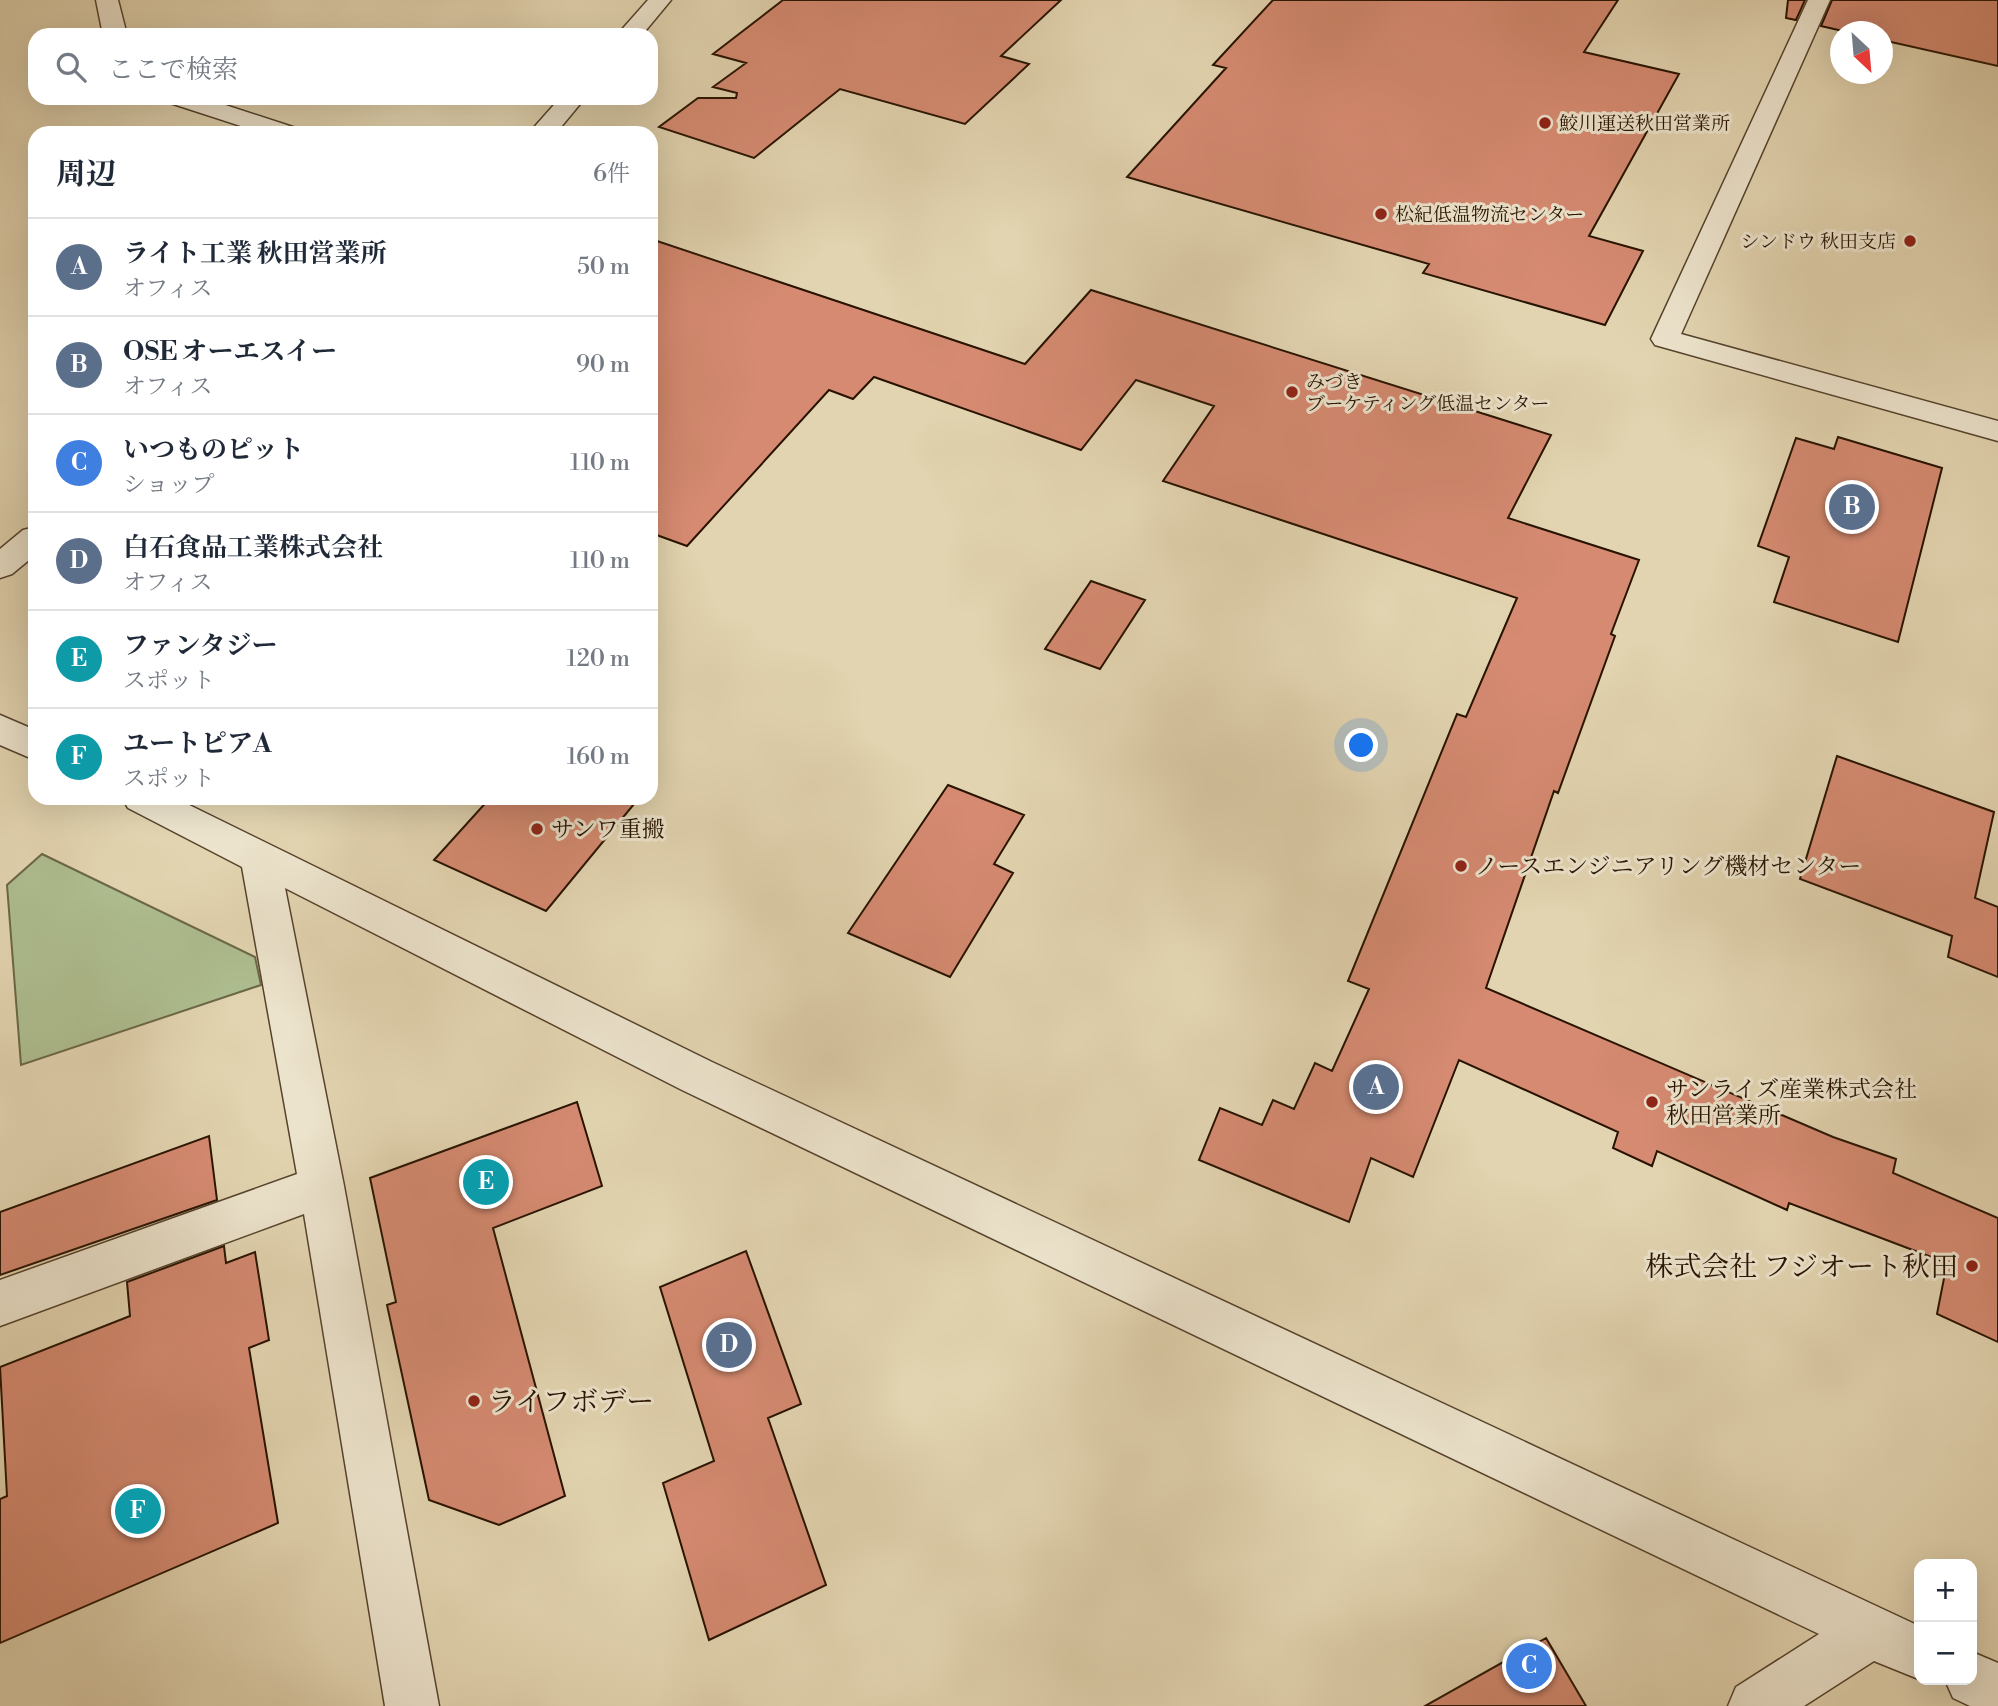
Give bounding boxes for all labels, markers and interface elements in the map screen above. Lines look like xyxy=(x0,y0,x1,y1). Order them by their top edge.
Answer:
north arrow xyxy=(1830,21,1893,84)
search box xyxy=(28,28,658,105)
icon: search xyxy=(52,48,90,86)
text: ここで検索 xyxy=(108,54,238,86)
place label: 鮫川運送秋田営業所 xyxy=(1559,112,1730,136)
marker: 鮫川運送秋田営業所 xyxy=(1537,115,1553,131)
text: 周辺 xyxy=(56,156,116,194)
text: 6件 xyxy=(593,160,630,188)
place label: 松紀低温物流センター xyxy=(1395,203,1584,227)
marker: 松紀低温物流センター xyxy=(1373,206,1389,222)
place label: シンドウ 秋田支店 xyxy=(1741,230,1896,254)
marker: シンドウ 秋田支店 xyxy=(1902,233,1918,249)
text: ライト工業 秋田営業所 xyxy=(123,238,386,270)
text: A xyxy=(71,253,87,281)
text: 50 m xyxy=(577,253,630,281)
text: オフィス xyxy=(123,275,212,303)
text: OSE オーエスイー xyxy=(123,336,337,368)
text: B xyxy=(70,351,88,379)
text: 90 m xyxy=(576,351,630,379)
place label: みづき ブーケティング低温センター xyxy=(1306,370,1549,416)
text: オフィス xyxy=(123,373,212,401)
marker: みづき ブーケティング低温センター xyxy=(1284,384,1300,400)
text: いつものピット xyxy=(123,434,304,466)
text: C xyxy=(71,449,87,477)
text: 110 m xyxy=(570,449,630,477)
text: ショップ xyxy=(123,471,215,499)
pin: B xyxy=(1829,481,1875,533)
text: 白石食品工業株式会社 xyxy=(123,532,383,564)
text: D xyxy=(70,547,88,575)
text: 110 m xyxy=(570,547,630,575)
text: オフィス xyxy=(123,569,212,597)
text: ファンタジー xyxy=(123,630,277,662)
text: E xyxy=(71,645,87,673)
text: 120 m xyxy=(566,645,630,673)
text: スポット xyxy=(123,667,215,695)
text: ユートピアA xyxy=(123,728,272,760)
your location xyxy=(1344,728,1378,762)
text: F xyxy=(71,743,87,771)
text: 160 m xyxy=(567,743,630,771)
text: スポット xyxy=(123,765,215,793)
place label: サンワ重搬 xyxy=(551,816,665,844)
marker: サンワ重搬 xyxy=(529,821,545,837)
place label: ノースエンジニアリング機材センター xyxy=(1475,853,1861,881)
marker: ノースエンジニアリング機材センター xyxy=(1453,858,1469,874)
pin: A xyxy=(1353,1061,1399,1113)
place label: サンライズ産業株式会社 秋田営業所 xyxy=(1666,1076,1917,1130)
marker: サンライズ産業株式会社 秋田営業所 xyxy=(1644,1094,1660,1110)
pin: E xyxy=(463,1156,509,1208)
place label: 株式会社 フジオート秋田 xyxy=(1645,1250,1958,1285)
marker: 株式会社 フジオート秋田 xyxy=(1964,1258,1980,1274)
pin: D xyxy=(706,1319,752,1371)
place label: ライフボデー xyxy=(488,1385,654,1420)
marker: ライフボデー xyxy=(466,1393,482,1409)
pin: F xyxy=(115,1485,161,1537)
map controls xyxy=(1914,1559,1977,1685)
button: + xyxy=(1914,1559,1977,1622)
button: − xyxy=(1914,1622,1977,1685)
pin: C xyxy=(1506,1640,1552,1692)

